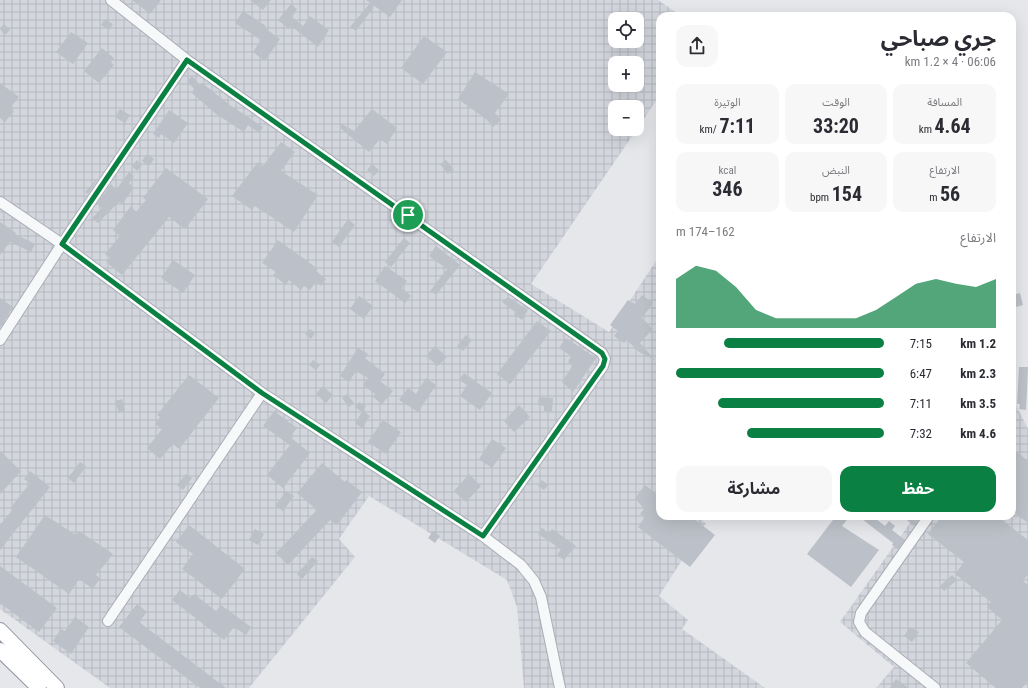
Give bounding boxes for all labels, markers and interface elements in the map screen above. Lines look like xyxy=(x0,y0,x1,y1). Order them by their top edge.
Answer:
map controls xyxy=(608,12,644,136)
button: locate xyxy=(608,12,644,48)
button: share xyxy=(676,25,718,67)
text: جري صباحي xyxy=(881,26,996,51)
text: 06:06 · 4 × 1.2 km xyxy=(905,54,996,69)
button: + xyxy=(608,56,644,92)
text: الوتيرة xyxy=(714,96,741,109)
text: الوقت xyxy=(822,96,850,109)
text: المسافة xyxy=(927,96,962,109)
button: − xyxy=(608,100,644,136)
text: 7:11 xyxy=(719,114,755,138)
text: 33:20 xyxy=(813,114,859,138)
text: 4.64 xyxy=(934,114,971,138)
text: /km xyxy=(700,123,719,136)
text: km xyxy=(919,123,934,136)
text: kcal xyxy=(718,164,736,177)
text: النبض xyxy=(822,164,850,177)
text: الارتفاع xyxy=(930,164,960,177)
text: 346 xyxy=(712,177,743,201)
text: 154 xyxy=(832,182,862,206)
text: 56 xyxy=(940,182,960,206)
text: bpm xyxy=(810,191,832,204)
text: m xyxy=(929,191,940,204)
pin xyxy=(391,198,425,232)
icon: arrive xyxy=(397,204,419,226)
text: 162–174 m xyxy=(676,224,735,239)
text: الارتفاع xyxy=(960,230,996,245)
text: 7:15 xyxy=(910,336,932,351)
text: 1.2 km xyxy=(960,336,996,351)
text: 6:47 xyxy=(910,366,932,381)
text: 2.3 km xyxy=(960,366,996,381)
text: 7:11 xyxy=(910,396,932,411)
text: 3.5 km xyxy=(960,396,996,411)
text: 7:32 xyxy=(910,426,932,441)
text: 4.6 km xyxy=(960,426,996,441)
button: مشاركة xyxy=(676,466,832,512)
button: حفظ xyxy=(840,466,996,512)

